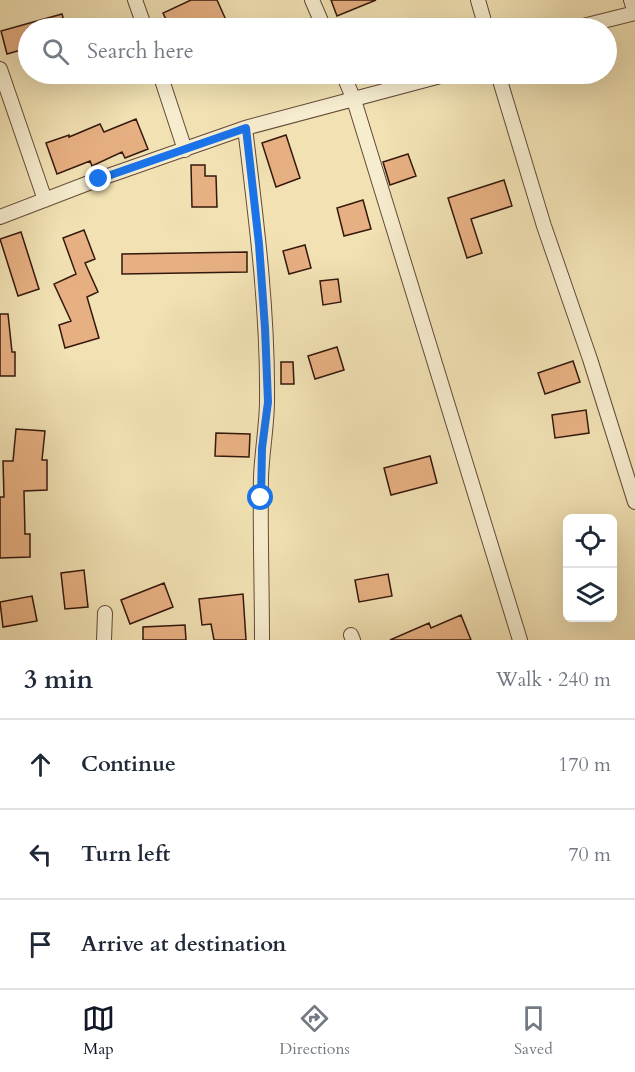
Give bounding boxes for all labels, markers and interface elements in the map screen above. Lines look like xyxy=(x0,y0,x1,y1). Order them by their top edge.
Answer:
search box xyxy=(18,18,617,84)
icon: search xyxy=(39,35,72,68)
text: Search here xyxy=(87,36,194,66)
route end xyxy=(85,165,111,191)
route start xyxy=(247,484,273,510)
map controls xyxy=(563,514,617,622)
button: locate xyxy=(563,514,617,568)
button: layers xyxy=(563,568,617,622)
text: 3 min xyxy=(24,662,93,697)
text: Walk · 240 m xyxy=(496,666,611,693)
icon: ahead xyxy=(24,748,57,781)
text: Continue xyxy=(81,749,176,779)
text: 170 m xyxy=(558,751,611,778)
icon: left xyxy=(24,838,57,871)
text: Turn left xyxy=(81,839,170,869)
text: 70 m xyxy=(568,841,611,868)
icon: arrive xyxy=(24,928,57,961)
text: Arrive at destination xyxy=(81,929,286,959)
tab: Map xyxy=(82,1002,115,1060)
tab: Directions xyxy=(279,1002,350,1060)
tab: Saved xyxy=(514,1002,553,1060)

